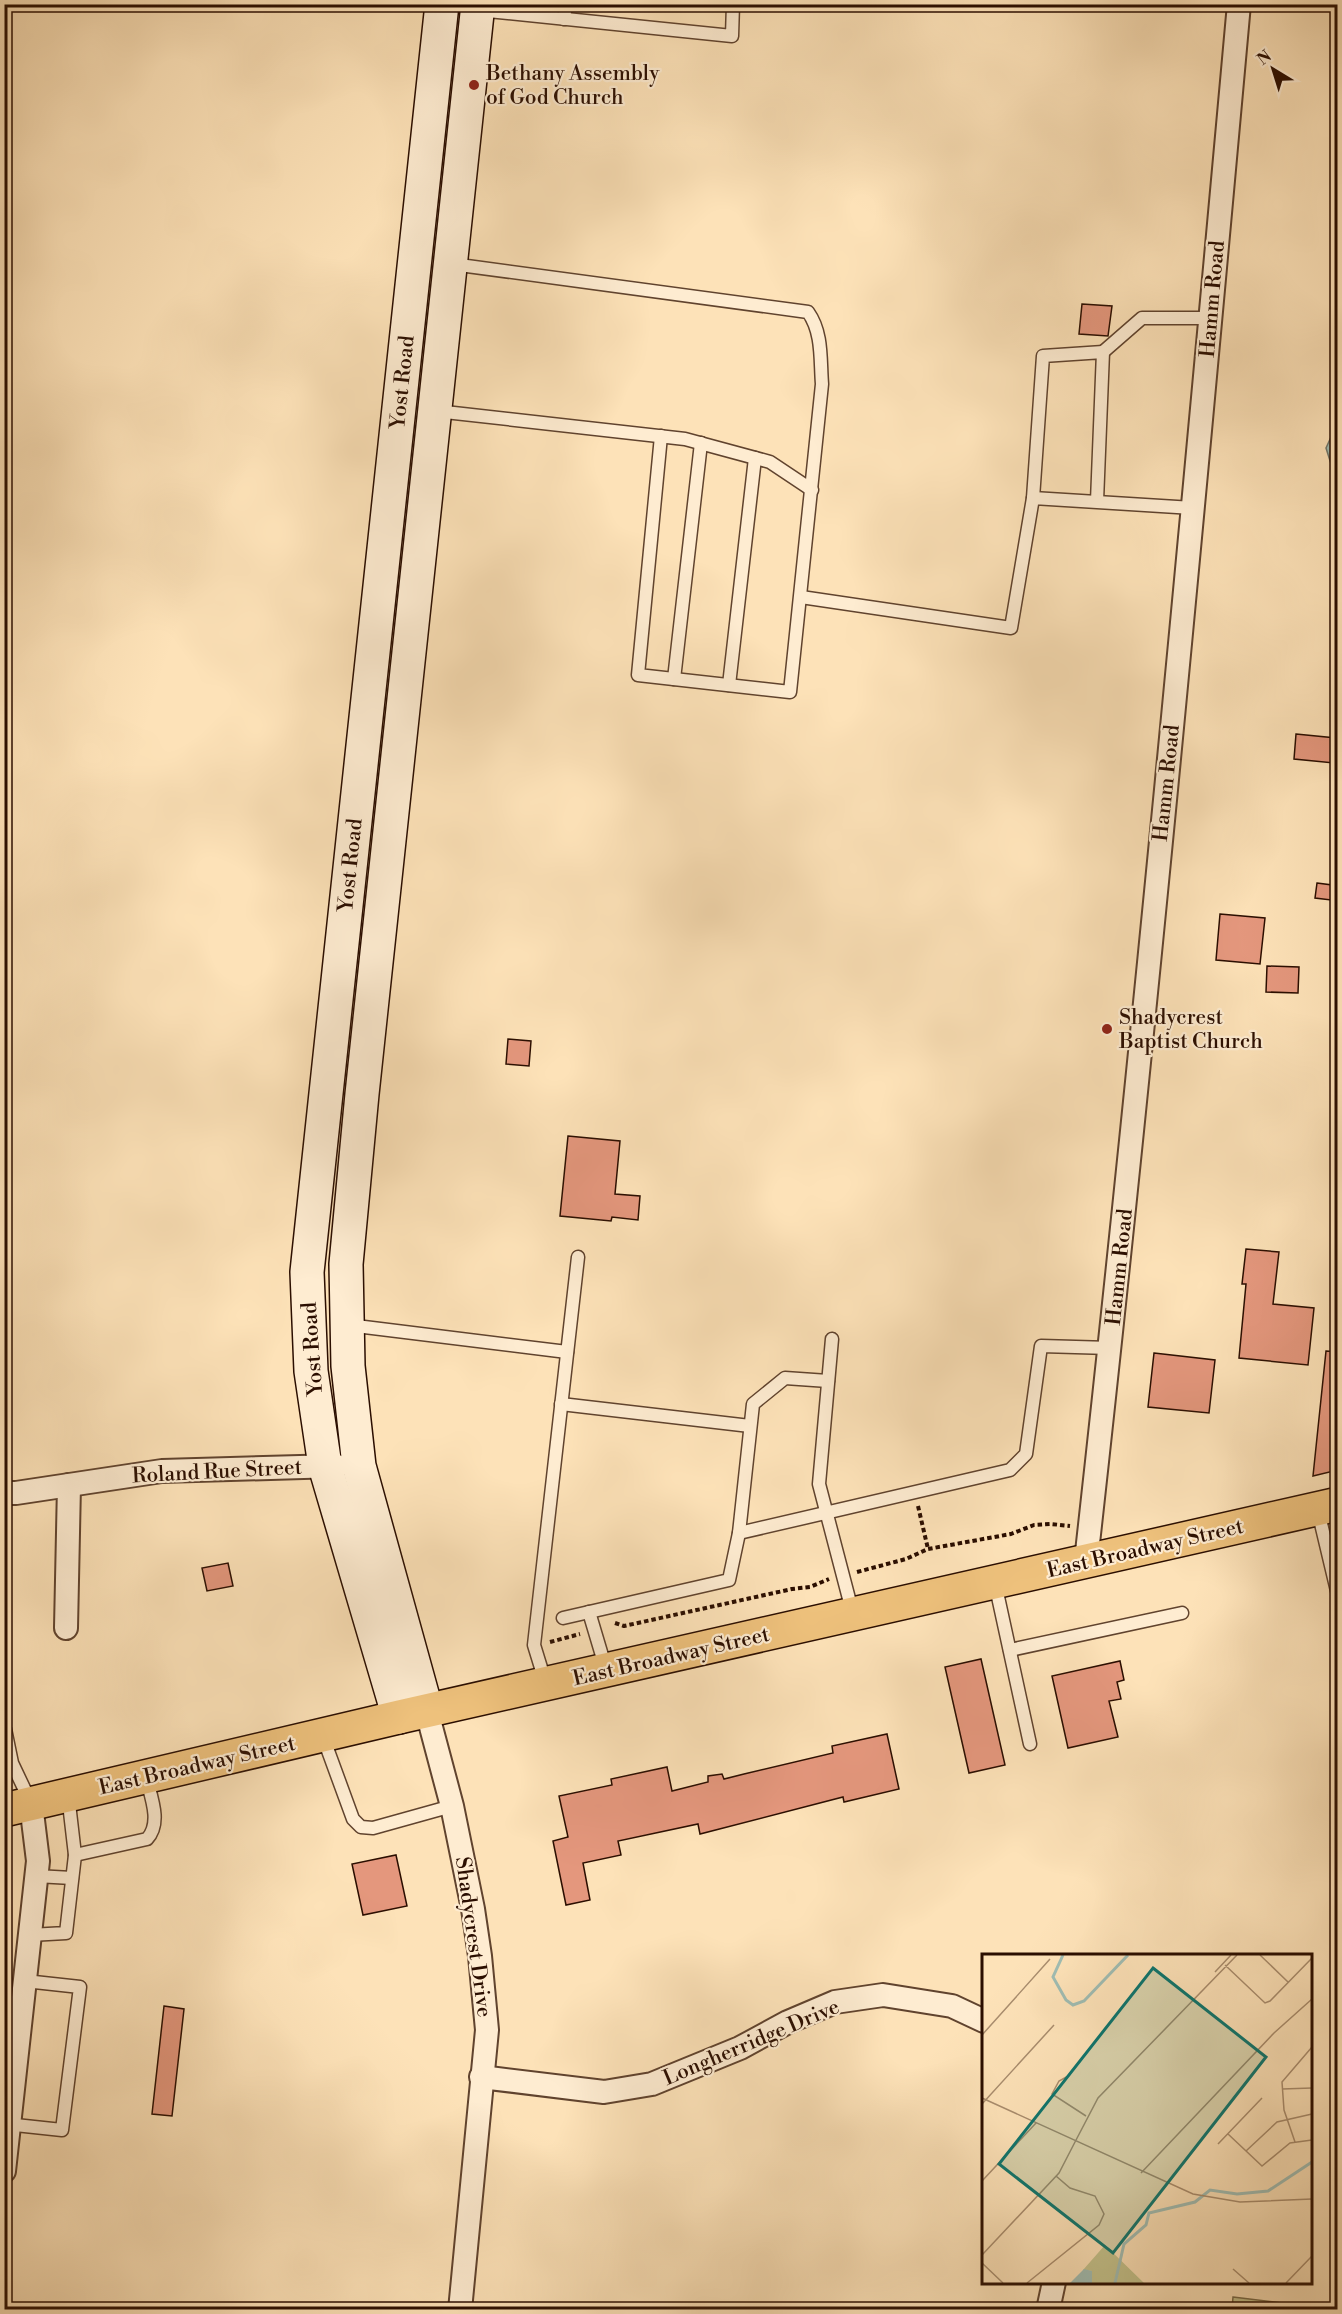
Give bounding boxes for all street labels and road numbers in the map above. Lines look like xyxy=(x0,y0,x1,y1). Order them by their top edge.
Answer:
street label: Hamm Road xyxy=(1195,239,1231,359)
street label: Yost Road xyxy=(385,334,421,431)
street label: Hamm Road xyxy=(1148,723,1186,843)
street label: Yost Road xyxy=(333,817,369,914)
street label: Hamm Road xyxy=(1101,1207,1139,1327)
street label: Yost Road xyxy=(297,1301,329,1398)
street label: Roland Rue Street xyxy=(131,1455,303,1489)
street label: East Broadway Street xyxy=(1044,1514,1247,1584)
street label: East Broadway Street xyxy=(570,1622,773,1692)
street label: East Broadway Street xyxy=(96,1731,299,1801)
street label: Shadycrest Drive xyxy=(449,1855,497,2019)
street label: Longherridge Drive xyxy=(659,1994,844,2092)

